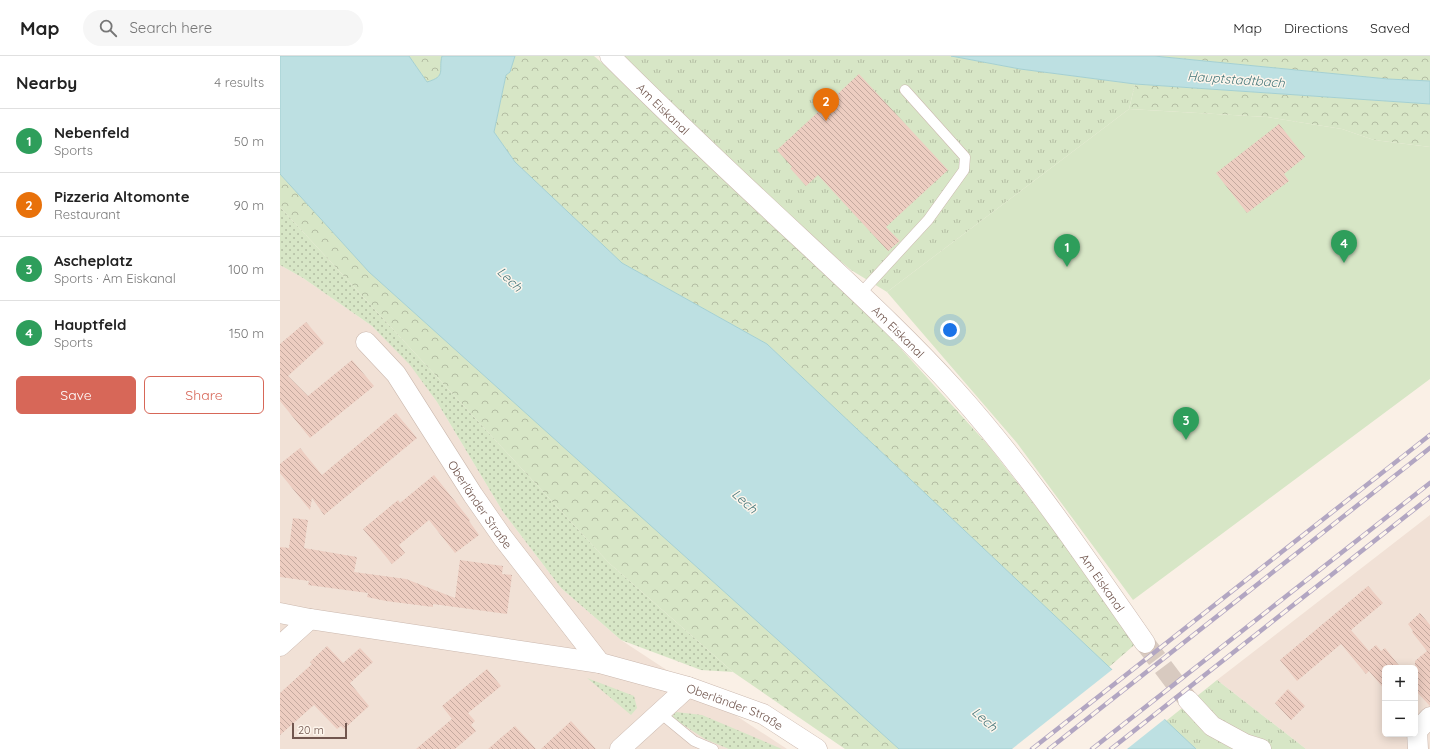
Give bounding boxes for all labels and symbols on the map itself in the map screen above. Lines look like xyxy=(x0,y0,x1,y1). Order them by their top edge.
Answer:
water label: Hauptstadtbach xyxy=(1187,68,1286,90)
street label: Am Eiskanal xyxy=(634,80,693,138)
pin: 2 xyxy=(813,88,839,121)
pin: 4 xyxy=(1331,230,1357,263)
pin: 1 xyxy=(1054,234,1080,267)
water label: Lech xyxy=(494,263,526,295)
street label: Am Eiskanal xyxy=(869,302,928,361)
your location xyxy=(940,320,960,340)
pin: 3 xyxy=(1173,407,1199,440)
street label: Oberländer Straße xyxy=(445,457,516,551)
water label: Lech xyxy=(729,486,761,517)
street label: Am Eiskanal xyxy=(1077,550,1128,614)
street label: Oberländer Straße xyxy=(685,680,786,733)
water label: Lech xyxy=(969,704,1001,735)
scale bar xyxy=(292,721,347,740)

